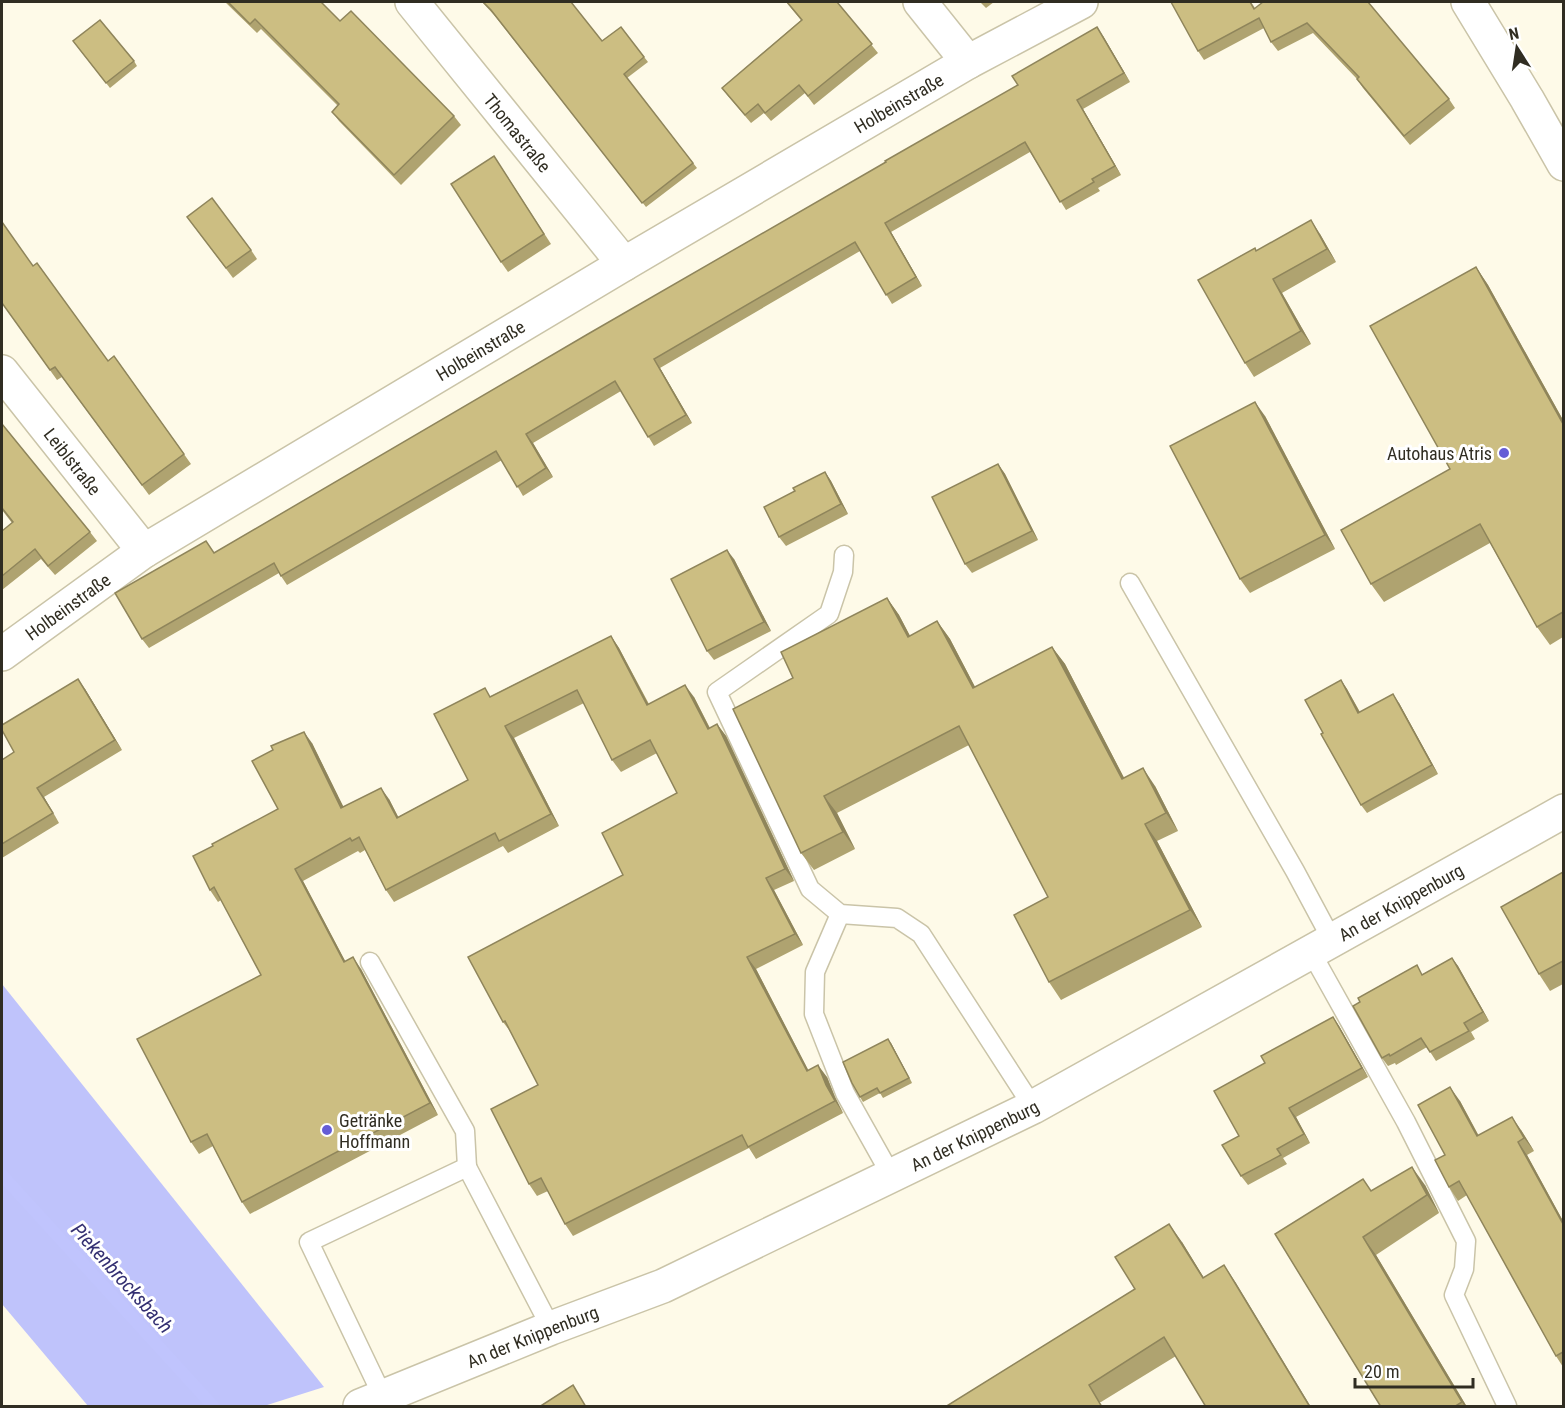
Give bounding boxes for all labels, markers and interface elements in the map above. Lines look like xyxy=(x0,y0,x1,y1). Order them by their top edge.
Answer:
north arrow xyxy=(1487,18,1547,78)
text: N xyxy=(1507,24,1521,44)
street label: Holbeinstraße xyxy=(850,69,947,137)
street label: Thomastraße xyxy=(480,89,556,176)
street label: Holbeinstraße xyxy=(432,315,528,385)
street label: Leiblstraße xyxy=(40,424,106,499)
place label: Autohaus Atris xyxy=(1387,443,1492,464)
marker: Autohaus Atris xyxy=(1497,446,1511,460)
street label: Holbeinstraße xyxy=(21,569,114,644)
street label: An der Knippenburg xyxy=(1335,859,1467,945)
street label: An der Knippenburg xyxy=(907,1095,1042,1175)
place label: Getränke Hoffmann xyxy=(339,1110,410,1152)
marker: Getränke Hoffmann xyxy=(320,1123,334,1137)
water label: Piekenbrocksbach xyxy=(66,1218,178,1338)
street label: An der Knippenburg xyxy=(464,1301,601,1372)
scale bar xyxy=(1355,1351,1474,1389)
text: 20 m xyxy=(1364,1361,1399,1382)

